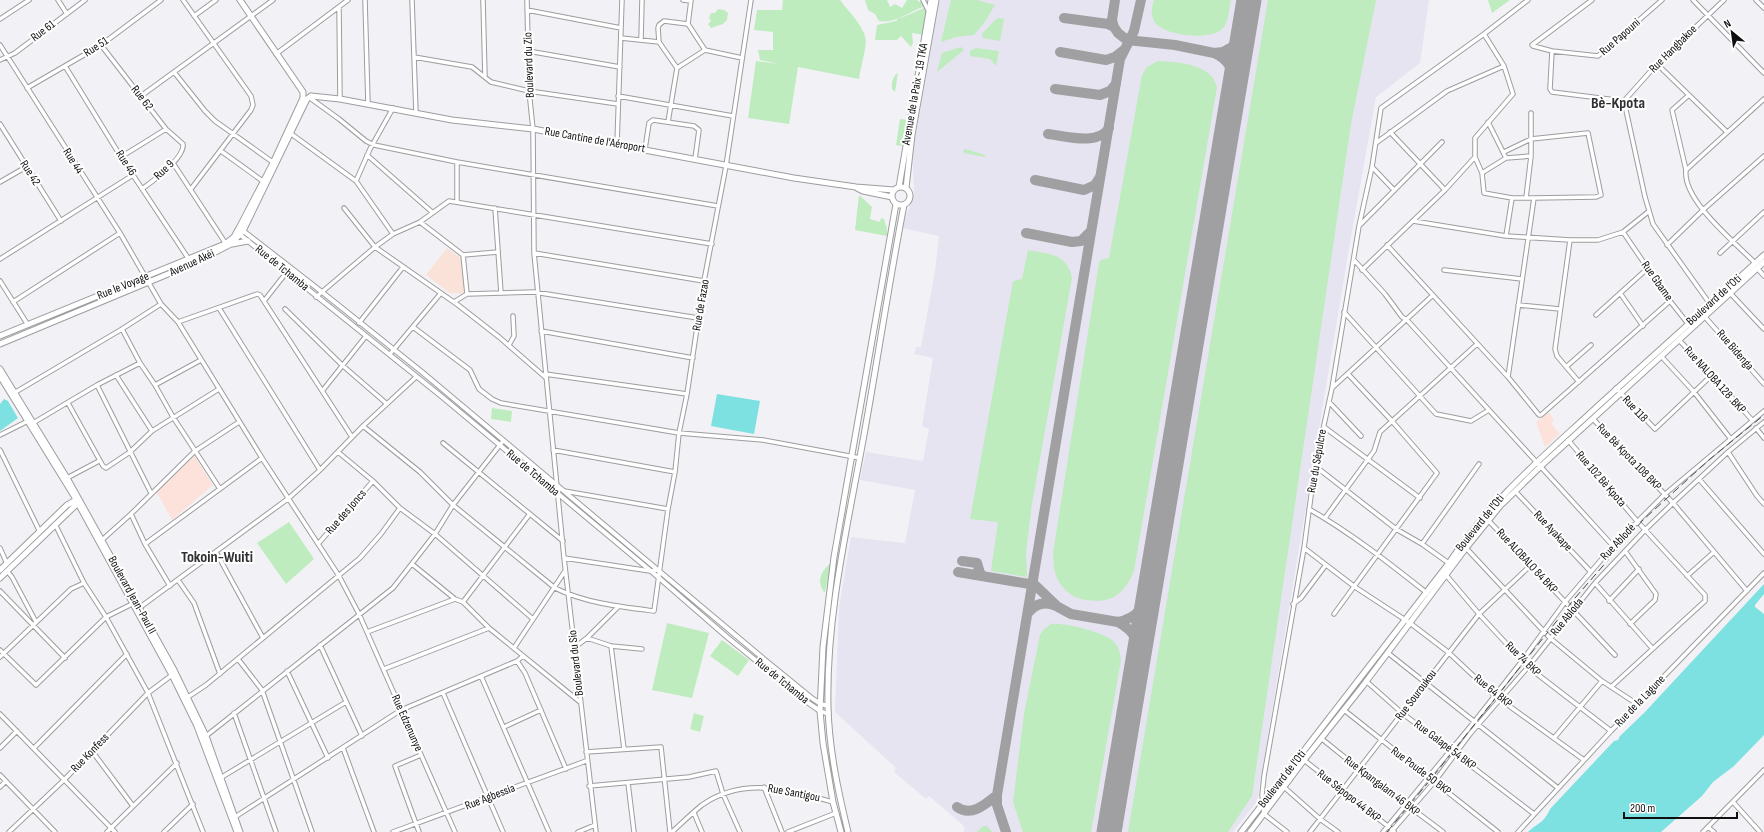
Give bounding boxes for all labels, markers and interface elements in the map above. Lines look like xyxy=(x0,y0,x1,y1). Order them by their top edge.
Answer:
north arrow xyxy=(1712,12,1752,52)
street label: Rue Papouni xyxy=(1597,15,1643,59)
street label: Rue 61 xyxy=(28,16,59,45)
text: N xyxy=(1722,17,1733,31)
street label: Rue Hangbakoe xyxy=(1646,22,1700,76)
street label: Boulevard du Zio xyxy=(520,32,538,98)
street label: Rue 51 xyxy=(81,33,112,60)
street label: Avenue de la Paix - 19 TKA xyxy=(898,41,931,147)
street label: Rue 62 xyxy=(128,83,156,114)
district label: Bè-Kpota xyxy=(1591,94,1645,113)
street label: Rue Cantine de l'Aéroport xyxy=(544,124,647,156)
street label: Rue 44 xyxy=(59,145,87,177)
street label: Rue 46 xyxy=(112,147,140,179)
street label: Rue 42 xyxy=(16,157,44,189)
street label: Rue 9 xyxy=(151,157,177,183)
street label: Rue de Tchamba xyxy=(252,242,312,295)
street label: Avenue Akéi xyxy=(166,246,217,280)
street label: Rue Gbame xyxy=(1638,258,1676,304)
street label: Rue le Voyage xyxy=(95,269,151,303)
street label: Boulevard de l'Oti xyxy=(1683,271,1745,329)
street label: Rue de Fazao xyxy=(689,278,713,332)
street label: Rue Bidenga xyxy=(1713,327,1757,374)
street label: Rue NALOBA 128 .BKP xyxy=(1681,343,1749,417)
street label: Rue 118 xyxy=(1619,393,1651,425)
street label: Rue Bè Kpota 108 BKP xyxy=(1593,420,1665,494)
street label: Rue du Sépulcre xyxy=(1304,428,1330,494)
street label: Rue de Tchamba xyxy=(503,446,563,500)
street label: Rue 102 Bè Kpota xyxy=(1573,448,1630,510)
street label: Rue des Joncs xyxy=(322,486,370,538)
street label: Boulevard de l'Oti xyxy=(1452,491,1508,555)
street label: Rue Ayakape xyxy=(1530,507,1576,555)
street label: Rue Ablodé xyxy=(1597,520,1639,563)
street label: Rue ALOBALO 84 BKP xyxy=(1493,525,1561,597)
district label: Tokoin-Wuiti xyxy=(181,548,253,567)
street label: Boulevard Jean-Paul II xyxy=(104,554,160,636)
street label: Rue Abloda xyxy=(1547,595,1587,639)
street label: Boulevard du Sio xyxy=(565,629,587,697)
street label: Rue 74 BKP xyxy=(1502,638,1544,680)
street label: Rue de Tchamba xyxy=(752,655,812,708)
street label: Rue Souroukou xyxy=(1392,667,1440,723)
street label: Rue 64 BKP xyxy=(1471,671,1515,711)
street label: Rue de la Lagune xyxy=(1611,672,1669,730)
street label: Rue Edzenunye xyxy=(388,692,426,754)
street label: Rue Galapé 54 BKP xyxy=(1411,717,1479,773)
street label: Rue Konfess xyxy=(68,730,112,776)
street label: Rue Poude 50 BKP xyxy=(1388,743,1454,799)
street label: Boulevard de l'Oti xyxy=(1255,747,1309,811)
street label: Rue Kpangalam 46 BKP xyxy=(1341,753,1423,819)
street label: Rue Sépopo 44 BKP xyxy=(1314,766,1384,826)
street label: Rue Agbessia xyxy=(463,780,518,813)
street label: Rue Santigou xyxy=(767,781,821,805)
scale bar xyxy=(1624,794,1737,820)
text: 200 m xyxy=(1630,801,1656,816)

